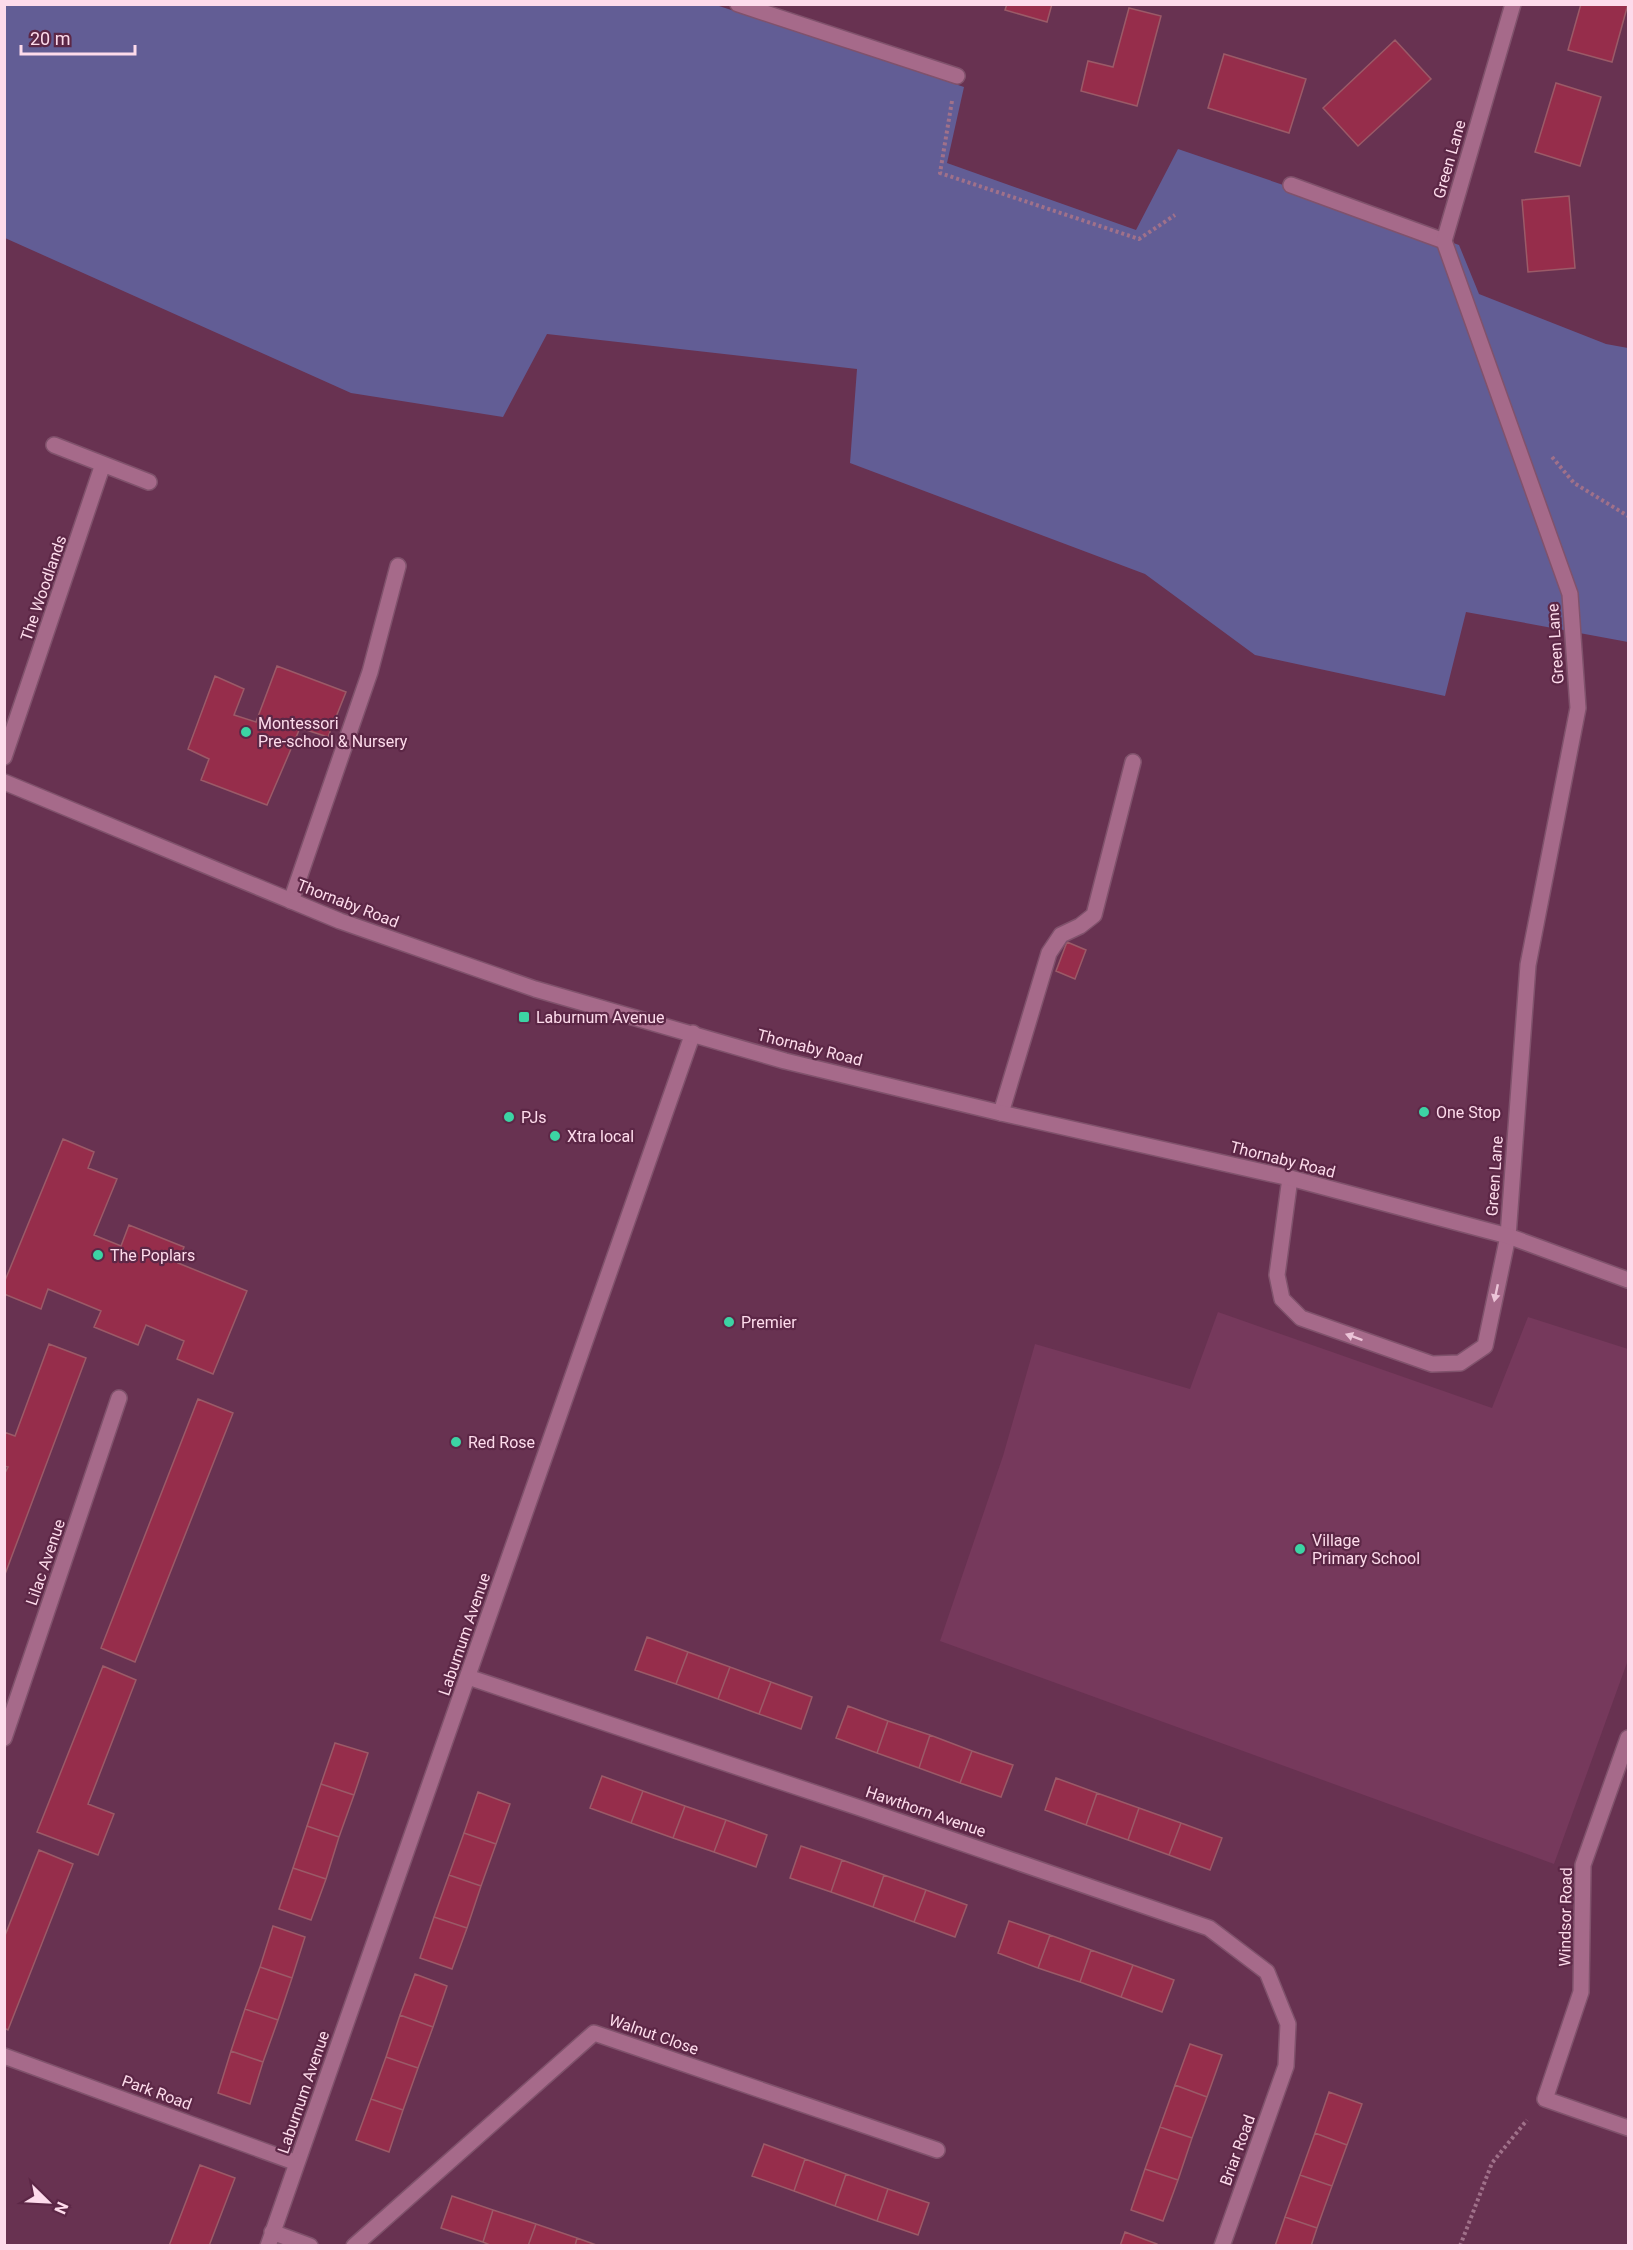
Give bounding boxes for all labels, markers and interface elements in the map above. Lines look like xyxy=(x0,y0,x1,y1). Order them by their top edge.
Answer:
scale bar xyxy=(21,18,135,56)
text: 20 m xyxy=(30,28,70,49)
street label: Green Lane xyxy=(1429,118,1470,200)
street label: The Woodlands xyxy=(16,533,70,644)
street label: Green Lane xyxy=(1543,603,1568,685)
place label: Montessori Pre-school & Nursery xyxy=(258,714,408,751)
marker: Montessori Pre-school & Nursery xyxy=(239,725,253,739)
street label: Thornaby Road xyxy=(294,875,401,932)
place label: Laburnum Avenue xyxy=(536,1008,665,1027)
marker: Laburnum Avenue xyxy=(517,1010,531,1024)
street label: Thornaby Road xyxy=(755,1025,864,1070)
place label: One Stop xyxy=(1436,1103,1501,1122)
marker: One Stop xyxy=(1417,1105,1431,1119)
place label: PJs xyxy=(521,1108,547,1127)
marker: PJs xyxy=(502,1110,516,1124)
place label: Xtra local xyxy=(567,1127,634,1146)
marker: Xtra local xyxy=(548,1129,562,1143)
street label: Green Lane xyxy=(1482,1135,1507,1217)
street label: Thornaby Road xyxy=(1228,1137,1337,1182)
place label: The Poplars xyxy=(110,1246,195,1265)
marker: The Poplars xyxy=(91,1248,105,1262)
one-way arrow xyxy=(1491,1284,1500,1303)
place label: Premier xyxy=(741,1313,797,1332)
marker: Premier xyxy=(722,1315,736,1329)
one-way arrow xyxy=(1345,1331,1363,1341)
place label: Red Rose xyxy=(468,1433,535,1452)
marker: Red Rose xyxy=(449,1435,463,1449)
street label: Lilac Avenue xyxy=(22,1517,69,1608)
place label: Village Primary School xyxy=(1312,1531,1420,1568)
marker: Village Primary School xyxy=(1293,1542,1307,1556)
street label: Laburnum Avenue xyxy=(435,1570,494,1698)
street label: Hawthorn Avenue xyxy=(863,1782,988,1841)
street label: Windsor Road xyxy=(1555,1867,1576,1967)
street label: Walnut Close xyxy=(607,2010,701,2059)
street label: Laburnum Avenue xyxy=(274,2028,333,2156)
street label: Park Road xyxy=(119,2071,194,2114)
street label: Briar Road xyxy=(1216,2112,1259,2188)
north arrow xyxy=(18,2172,78,2232)
text: N xyxy=(50,2199,72,2217)

